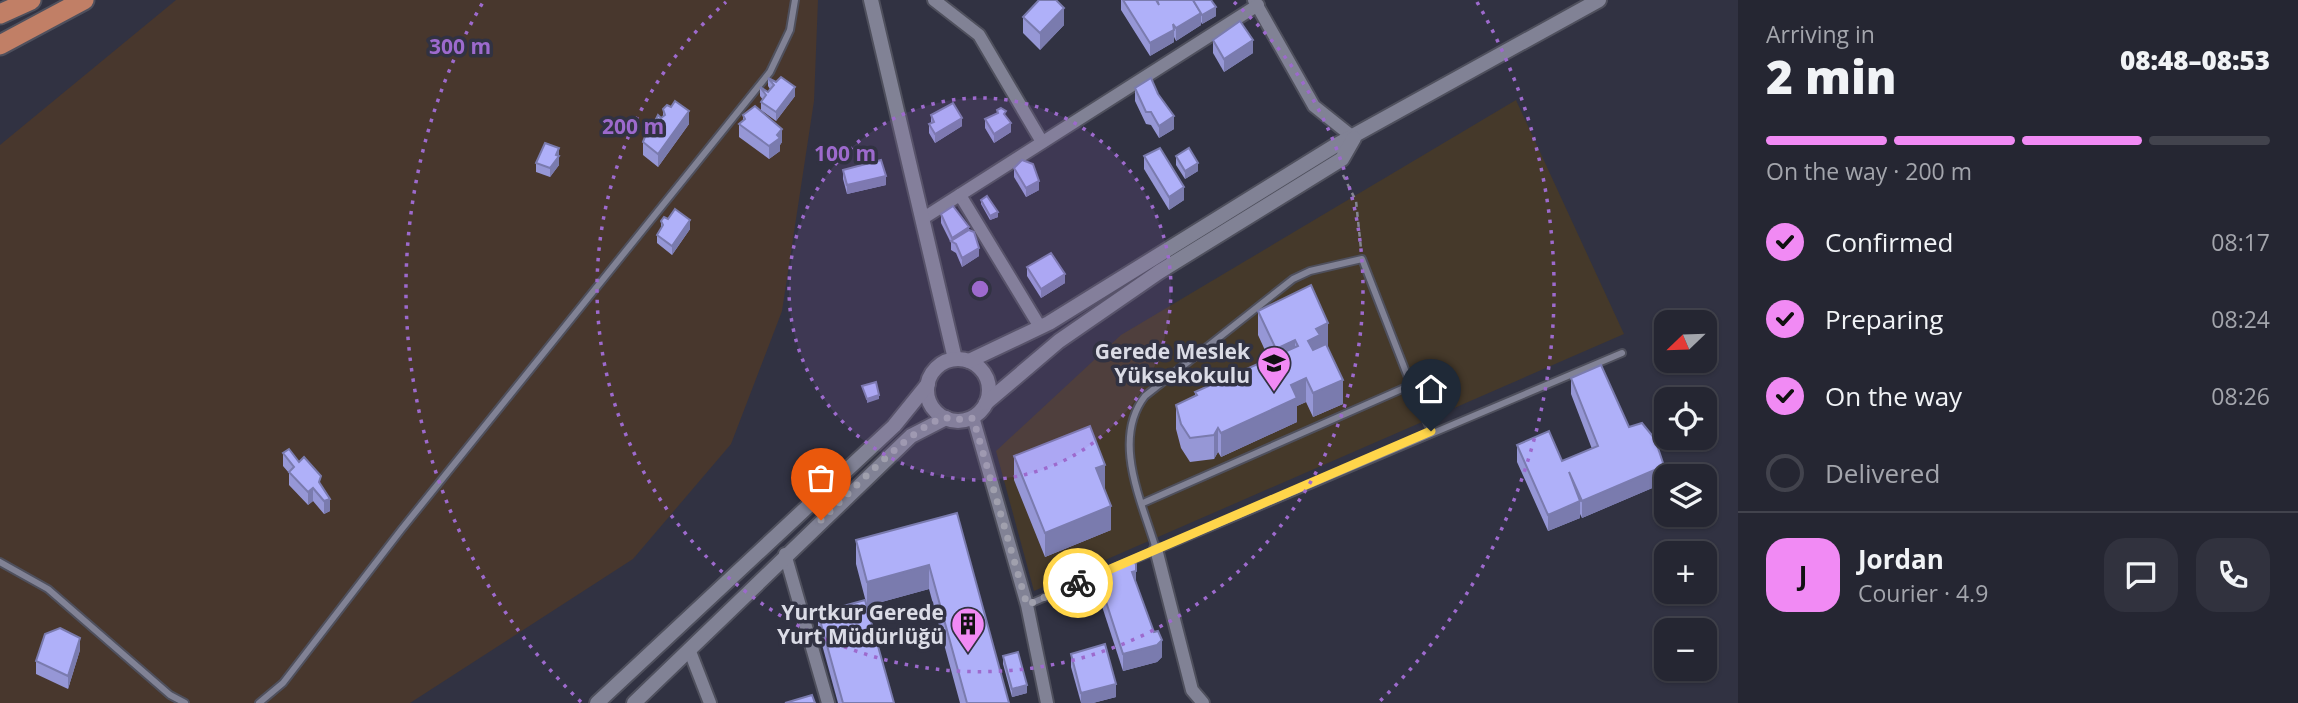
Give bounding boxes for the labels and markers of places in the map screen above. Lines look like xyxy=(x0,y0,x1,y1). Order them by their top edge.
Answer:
centre of rings xyxy=(968,277,992,301)
place label: Gerede Meslek Yüksekokulu xyxy=(1095,337,1251,389)
school or university icon: Gerede Meslek Yüksekokulu xyxy=(1255,344,1293,393)
pin xyxy=(1401,359,1461,431)
pin xyxy=(791,448,851,520)
place label: Yurtkur Gerede Yurt Müdürlüğü xyxy=(777,598,944,650)
building icon: Yurtkur Gerede Yurt Müdürlüğü xyxy=(949,605,987,654)

